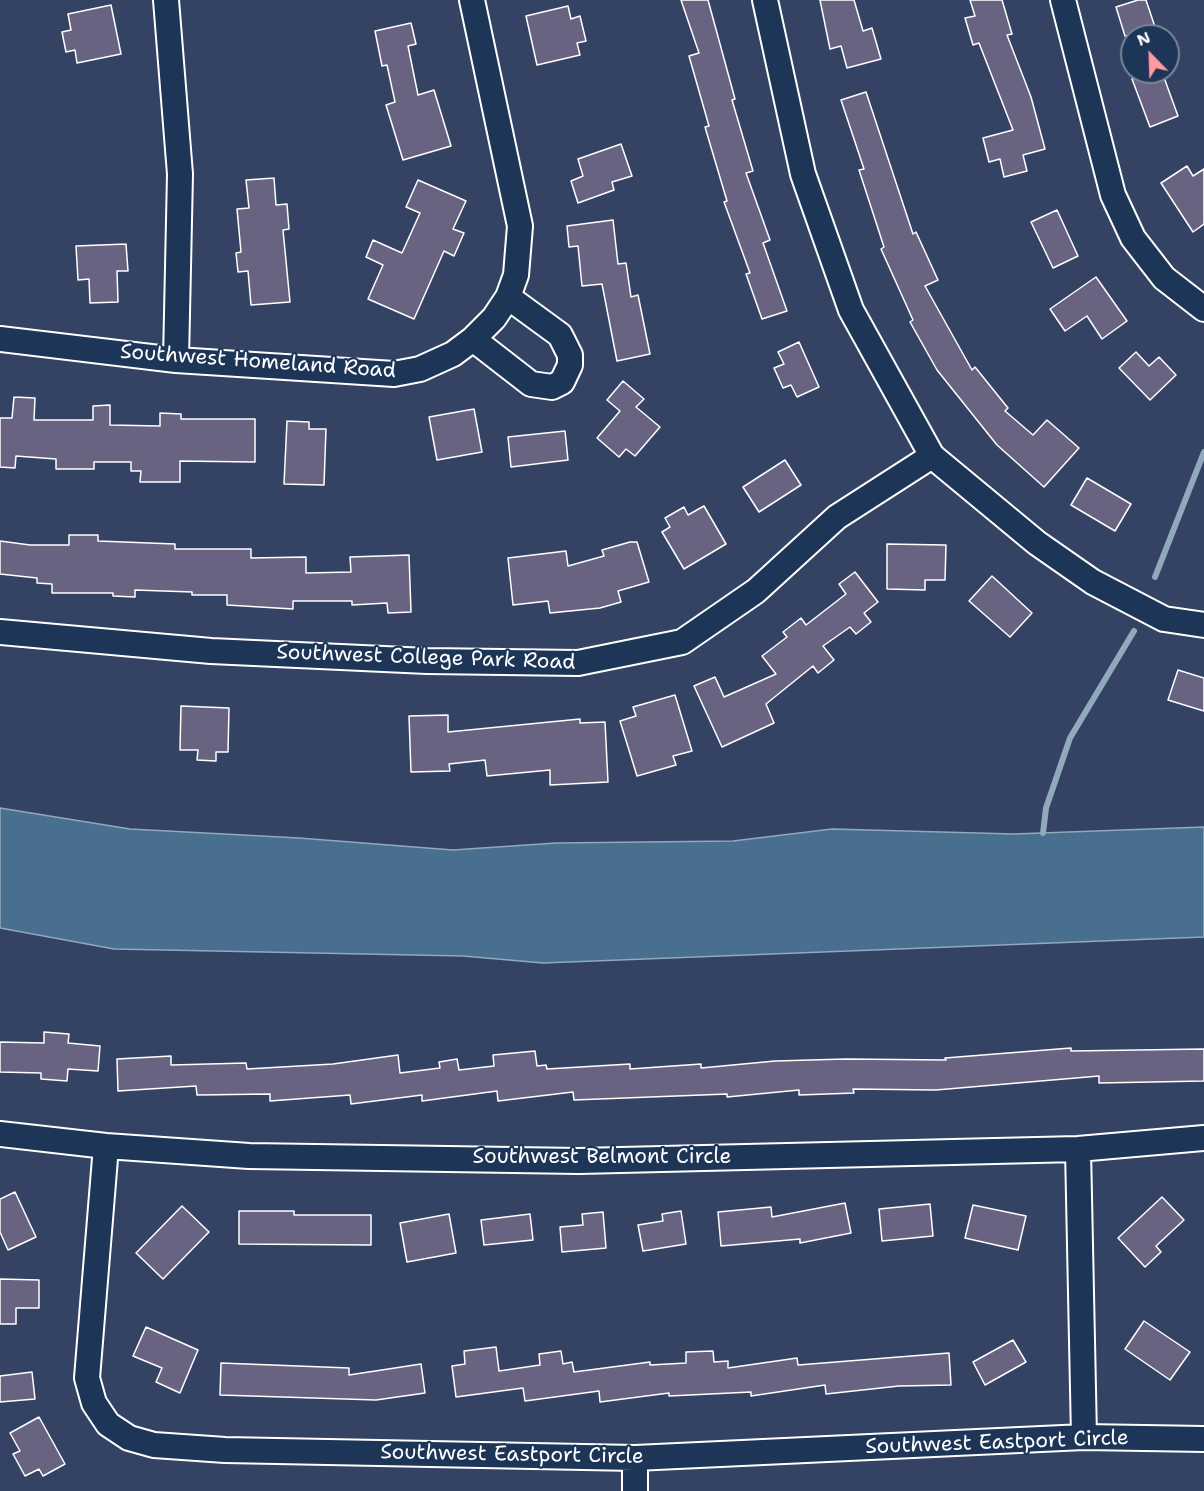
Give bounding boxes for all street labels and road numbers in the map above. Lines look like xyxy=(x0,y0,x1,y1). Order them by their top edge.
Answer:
street label: Southwest Homeland Road xyxy=(119,340,397,384)
street label: Southwest College Park Road xyxy=(276,640,576,676)
street label: Southwest Belmont Circle xyxy=(473,1145,731,1171)
street label: Southwest Eastport Circle xyxy=(865,1426,1129,1460)
street label: Southwest Eastport Circle xyxy=(380,1440,644,1470)

